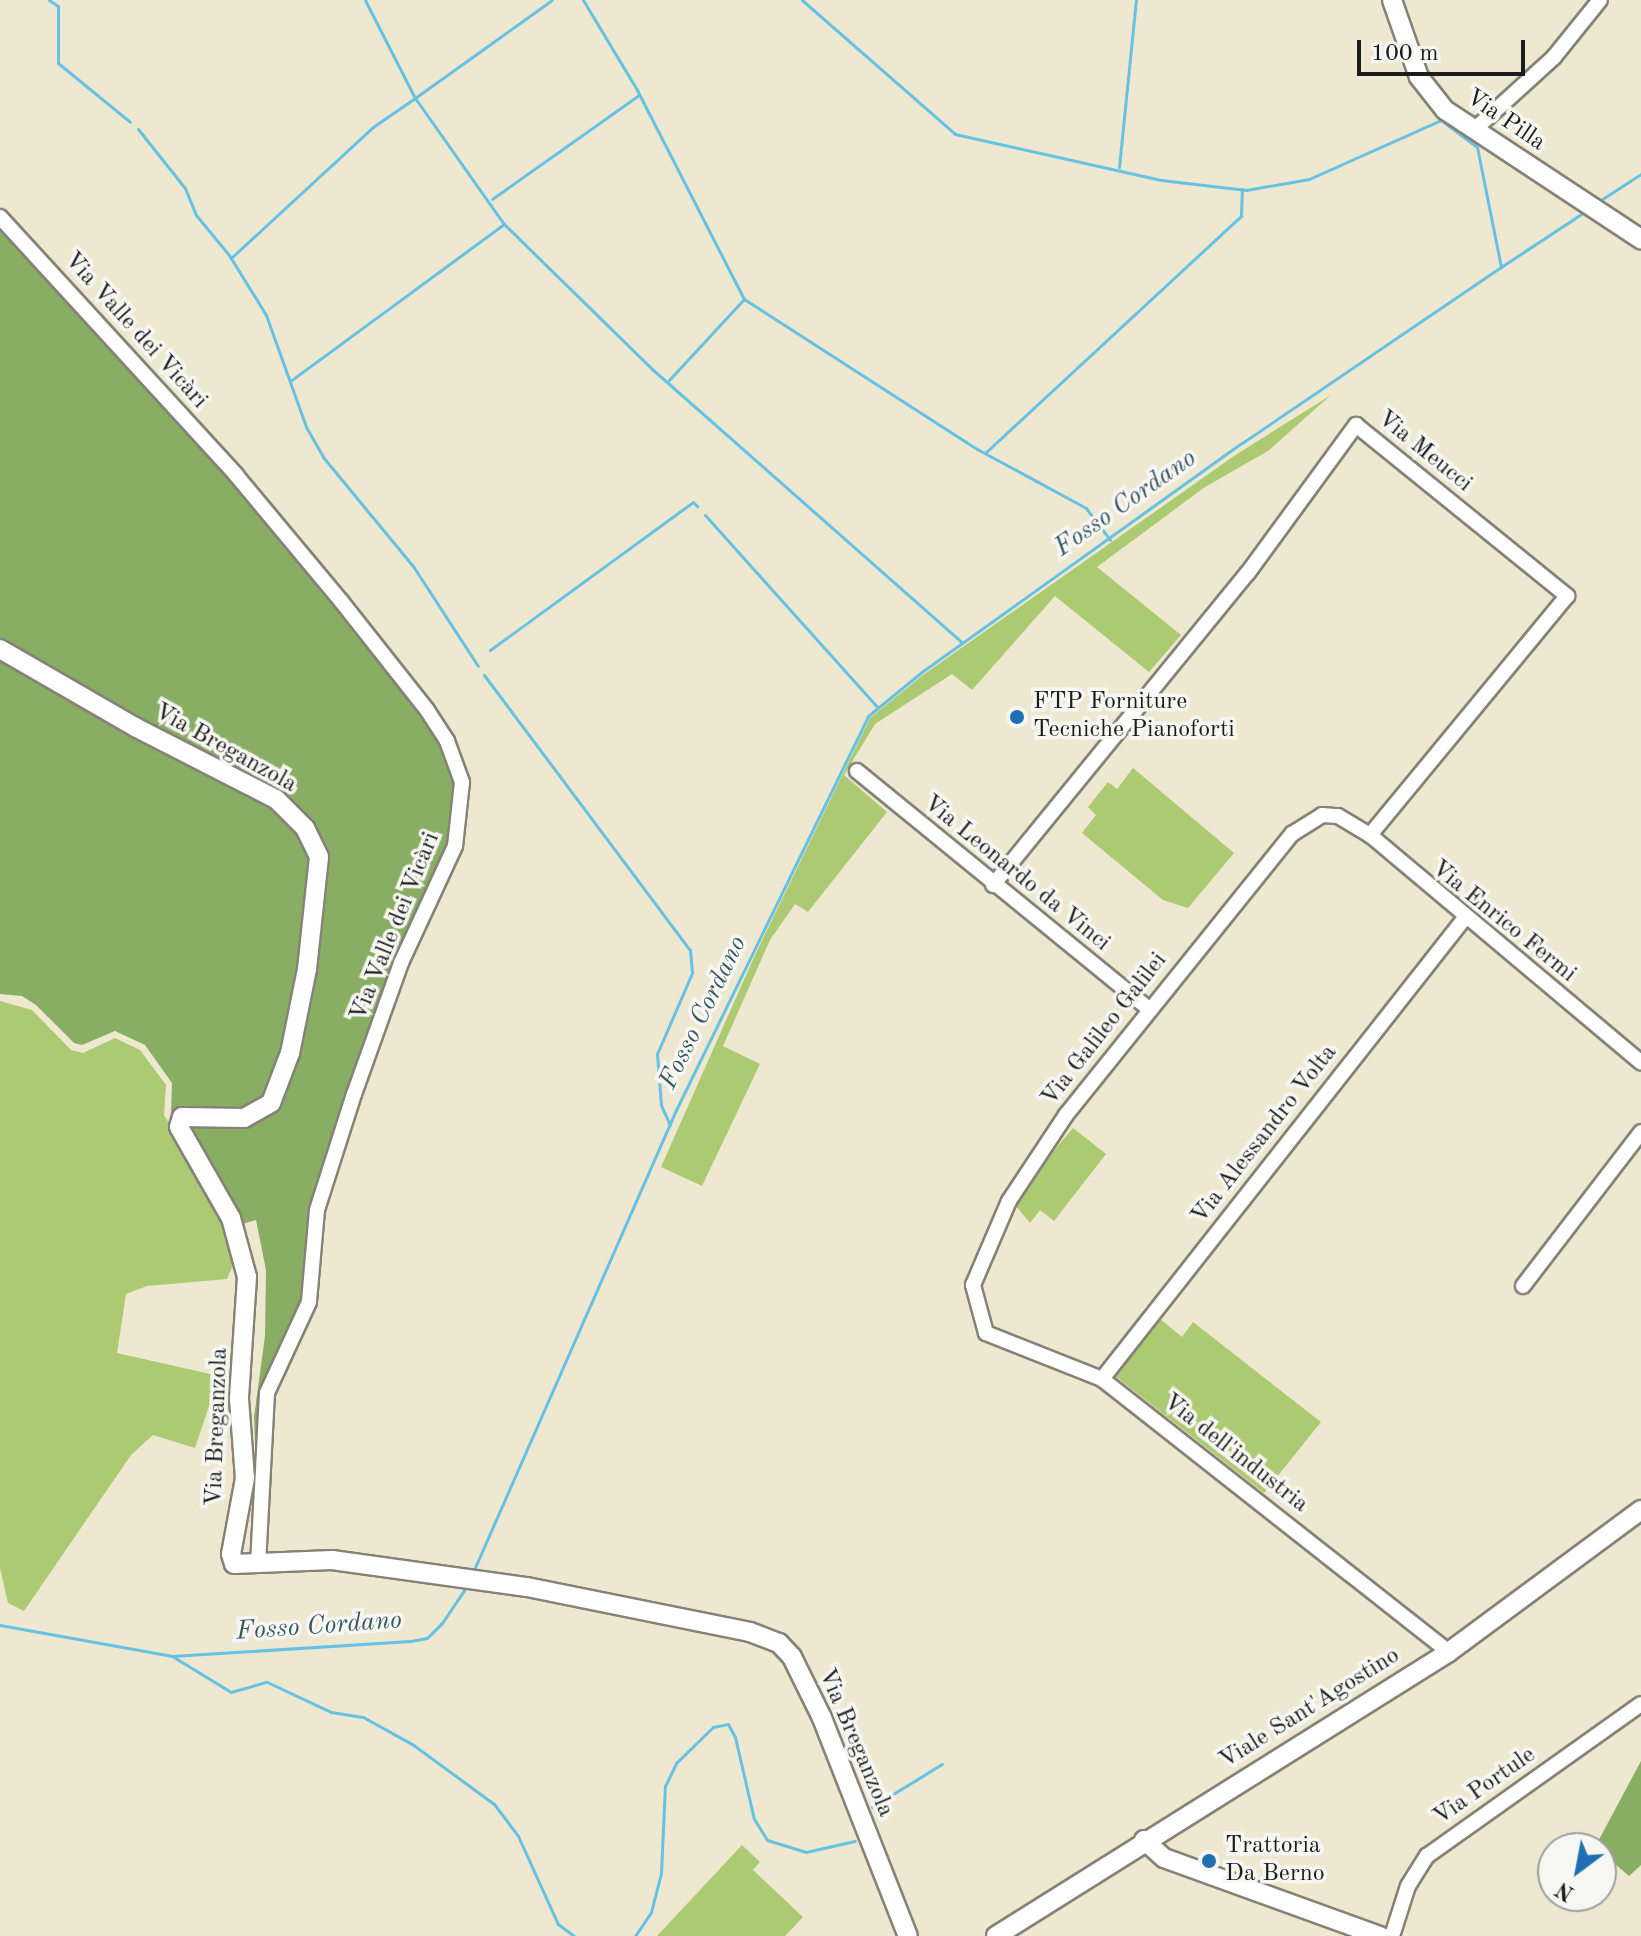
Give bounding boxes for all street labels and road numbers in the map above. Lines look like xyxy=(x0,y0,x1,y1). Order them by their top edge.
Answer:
street label: Via Pilla xyxy=(1460,84,1550,158)
street label: Via Valle dei Vicàri xyxy=(57,247,213,415)
street label: Via Meucci xyxy=(1371,405,1477,499)
street label: Via Breganzola xyxy=(149,698,301,800)
street label: Via Leonardo da Vinci xyxy=(917,790,1115,958)
street label: Via Valle dei Vicàri xyxy=(345,828,447,1026)
street label: Via Enrico Fermi xyxy=(1425,855,1581,989)
street label: Via Galileo Galilei xyxy=(1036,948,1174,1112)
street label: Via Alessandro Volta xyxy=(1186,1039,1344,1231)
street label: Via Breganzola xyxy=(201,1347,235,1507)
street label: Via dell'industria xyxy=(1157,1388,1313,1520)
street label: Viale Sant'Agostino xyxy=(1214,1642,1406,1776)
street label: Via Breganzola xyxy=(811,1664,899,1822)
street label: Via Portule xyxy=(1428,1741,1542,1833)

